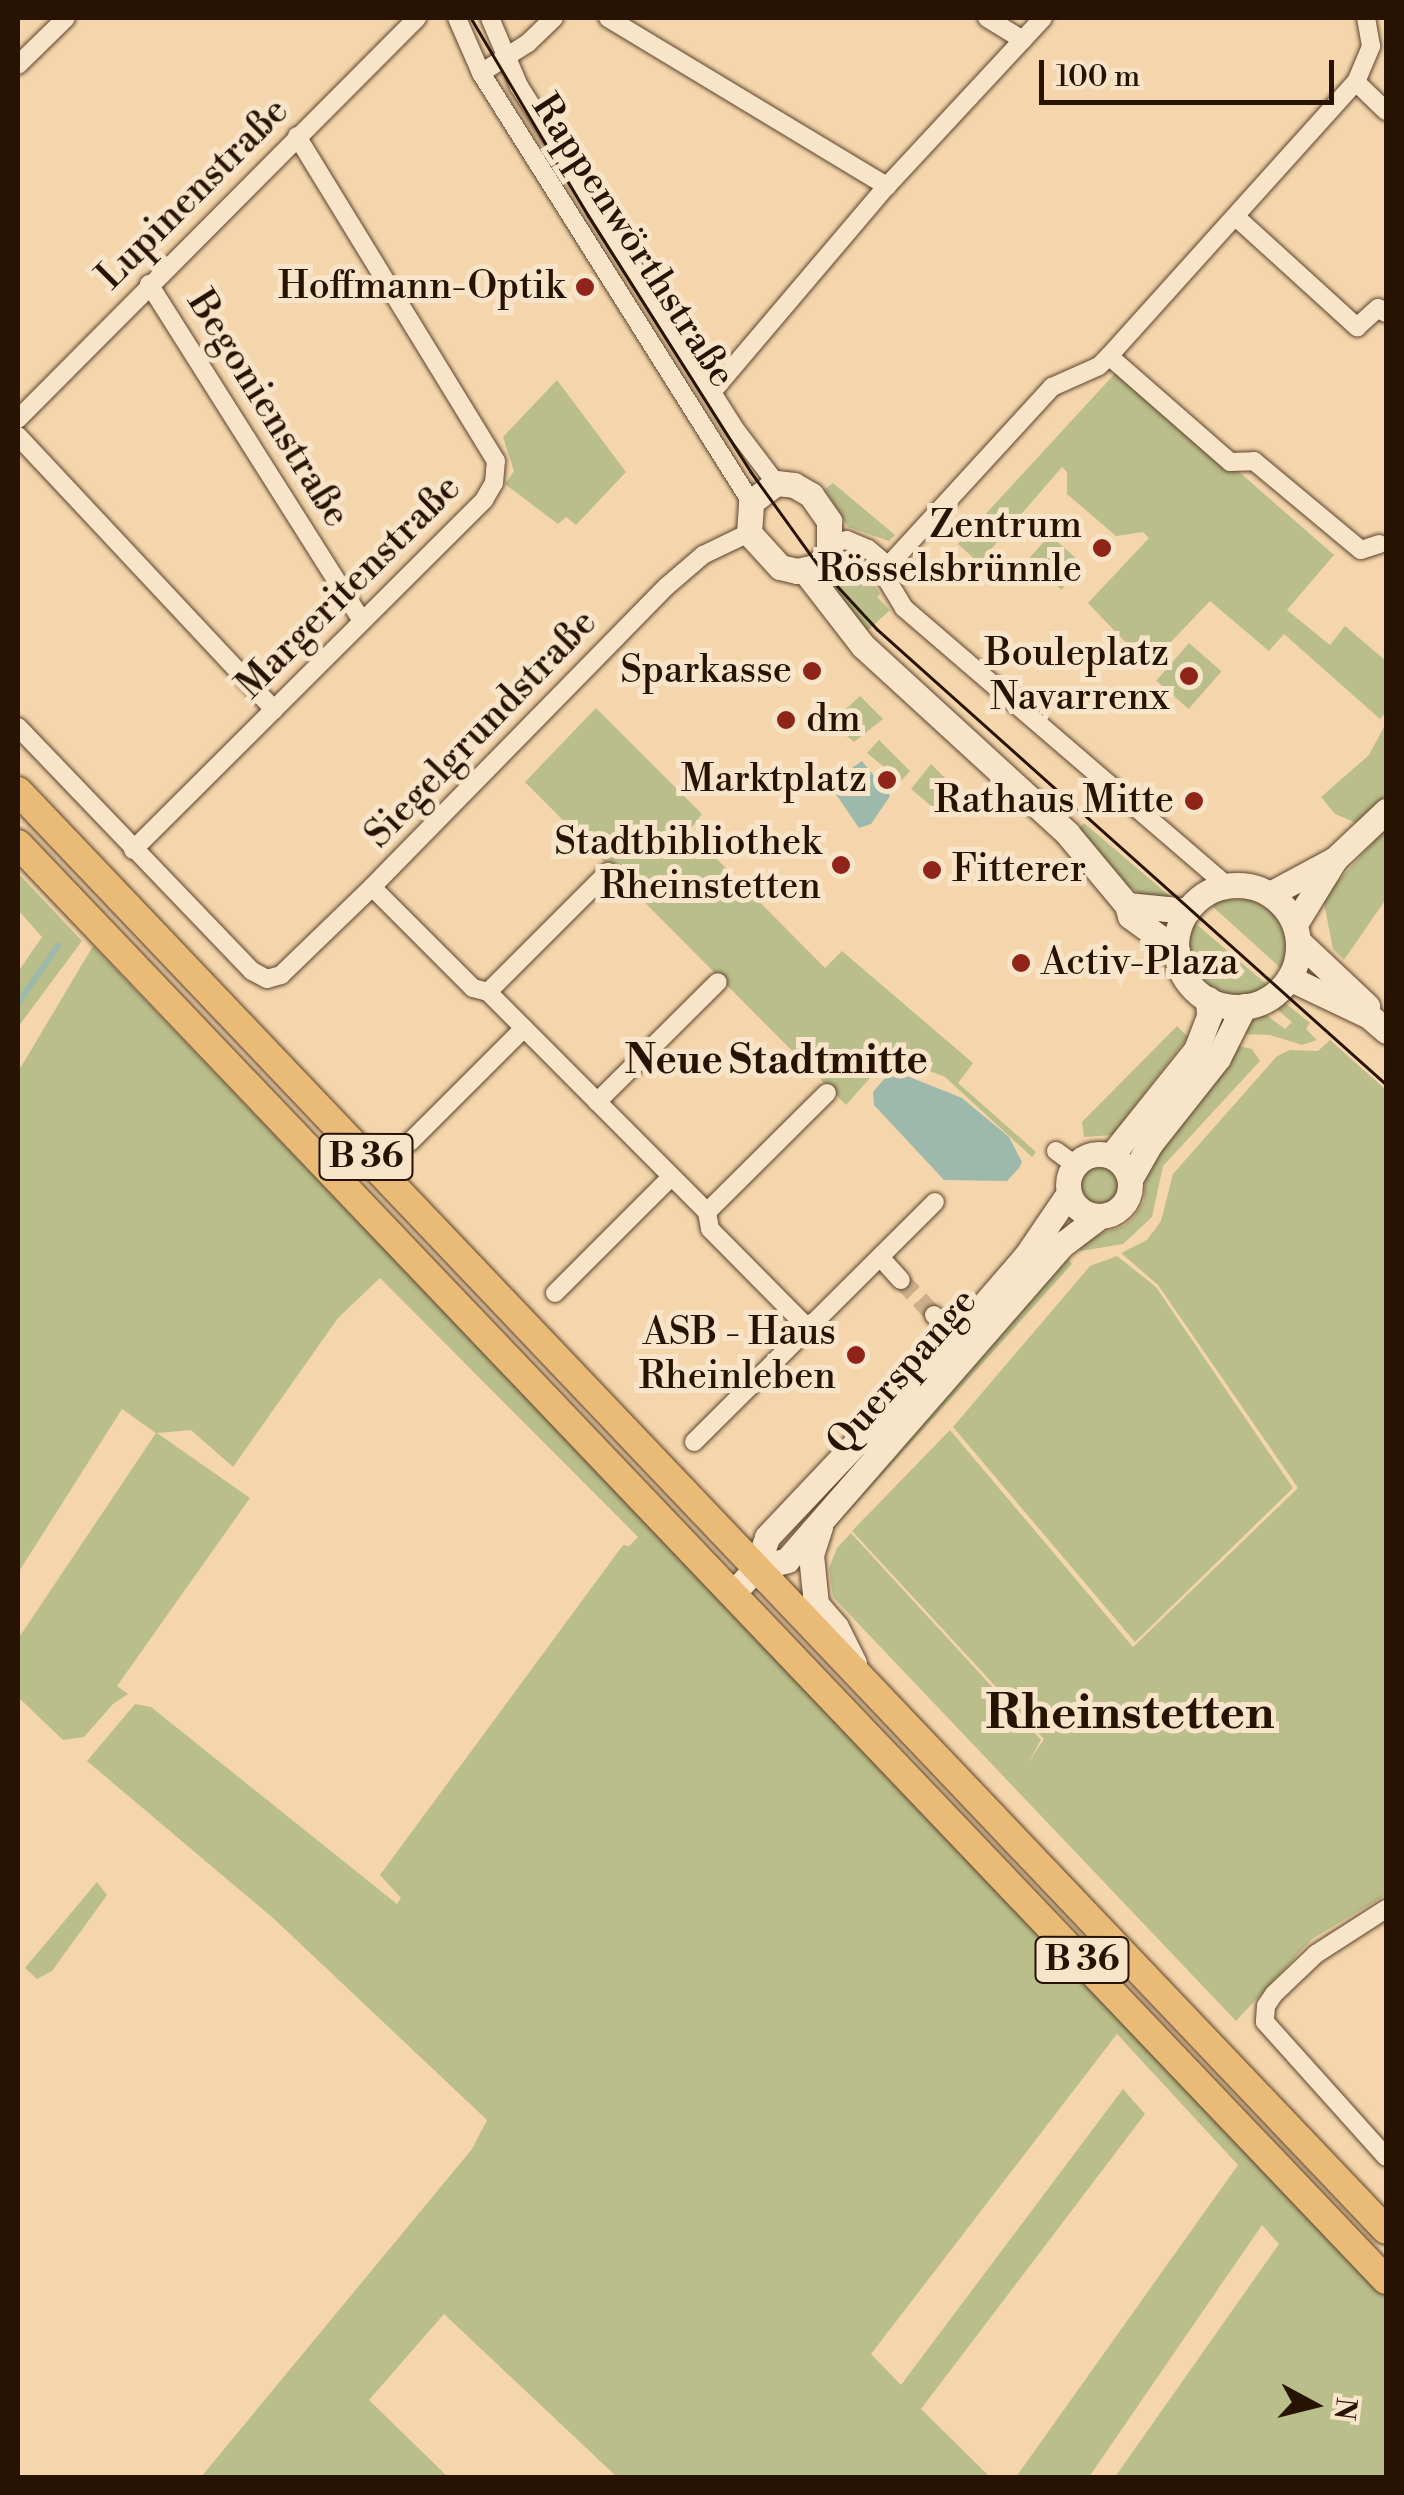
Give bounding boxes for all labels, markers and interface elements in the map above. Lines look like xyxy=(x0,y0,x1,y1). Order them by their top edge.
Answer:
scale bar xyxy=(1044,40,1339,102)
text: 100 m xyxy=(1056,58,1140,96)
street label: Rappenwörthstraße xyxy=(521,86,745,396)
street label: Lupinenstraße xyxy=(88,89,298,299)
place label: Hoffmann-Optik xyxy=(278,264,565,310)
marker: Hoffmann-Optik xyxy=(574,276,596,298)
street label: Begonienstraße xyxy=(177,282,359,536)
street label: Margeritenstraße xyxy=(228,466,470,708)
place label: Zentrum Rösselsbrünnle xyxy=(818,503,1082,592)
marker: Zentrum Rösselsbrünnle xyxy=(1091,537,1113,559)
street label: Siegelgrundstraße xyxy=(356,600,606,858)
place label: Bouleplatz Navarrenx xyxy=(985,631,1169,721)
place label: Sparkasse xyxy=(620,648,792,694)
marker: Sparkasse xyxy=(801,660,823,682)
marker: Bouleplatz Navarrenx xyxy=(1178,665,1200,687)
place label: dm xyxy=(806,697,861,743)
marker: dm xyxy=(775,709,797,731)
place label: Marktplatz xyxy=(681,757,867,803)
marker: Marktplatz xyxy=(876,769,898,791)
place label: Rathaus Mitte xyxy=(934,778,1174,824)
marker: Rathaus Mitte xyxy=(1183,790,1205,812)
place label: Stadtbibliothek Rheinstetten xyxy=(554,820,821,909)
place label: Fitterer xyxy=(952,847,1086,893)
marker: Stadtbibliothek Rheinstetten xyxy=(830,854,852,876)
marker: Fitterer xyxy=(921,859,943,881)
place label: Activ-Plaza xyxy=(1041,940,1238,986)
marker: Activ-Plaza xyxy=(1010,952,1032,974)
district label: Neue Stadtmitte xyxy=(624,1037,928,1085)
road number: B 36 xyxy=(316,1127,416,1187)
street label: Querspange xyxy=(817,1279,987,1465)
place label: ASB - Haus Rheinleben xyxy=(639,1310,836,1400)
marker: ASB - Haus Rheinleben xyxy=(845,1344,867,1366)
district label: Rheinstetten xyxy=(986,1686,1274,1744)
road number: B 36 xyxy=(1032,1930,1132,1990)
north arrow xyxy=(1264,2355,1364,2455)
text: N xyxy=(1326,2396,1363,2422)

